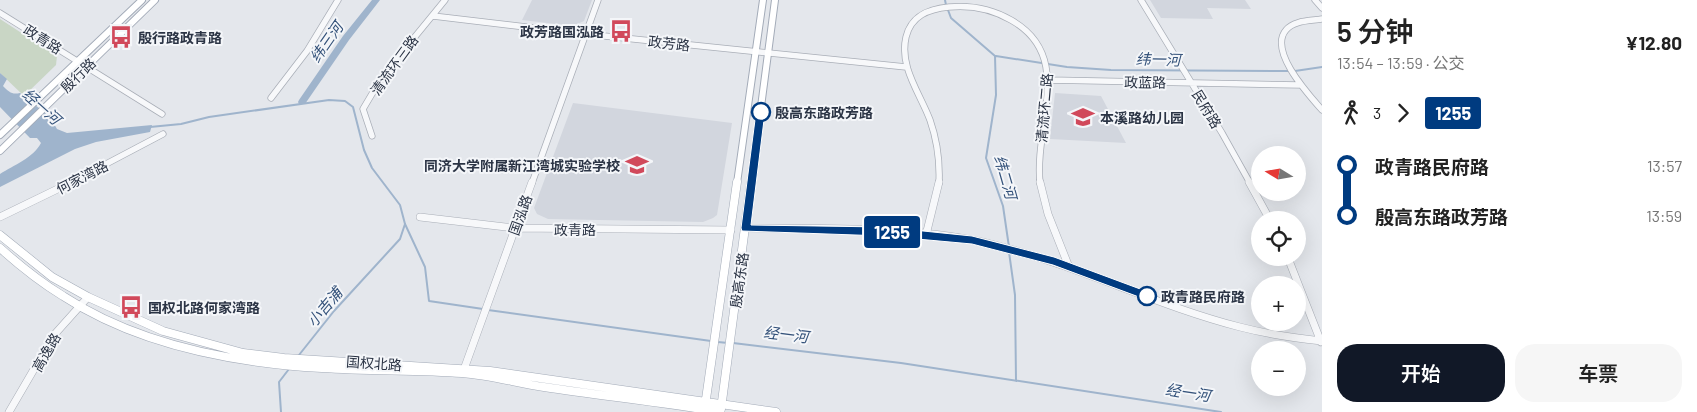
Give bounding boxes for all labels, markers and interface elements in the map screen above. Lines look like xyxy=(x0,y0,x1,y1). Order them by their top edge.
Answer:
text: 5 分钟 xyxy=(1337,14,1413,48)
water label: 纬三河 xyxy=(306,16,348,66)
bus stop icon: 政芳路国泓路 xyxy=(608,18,634,44)
street label: 政青路 xyxy=(21,21,65,57)
place label: 政芳路国泓路 xyxy=(520,23,604,40)
bus stop icon: 殷行路政青路 xyxy=(108,24,134,50)
place label: 殷行路政青路 xyxy=(138,29,222,46)
text: ¥12.80 xyxy=(1625,31,1682,54)
street label: 清流环三路 xyxy=(367,32,421,98)
street label: 政芳路 xyxy=(647,32,691,54)
water label: 纬一河 xyxy=(1135,50,1184,68)
text: 13:54 – 13:59 · 公交 xyxy=(1337,53,1465,72)
street label: 殷行路 xyxy=(57,54,99,96)
street label: 清流环二路 xyxy=(1032,72,1056,144)
street label: 政蓝路 xyxy=(1124,73,1166,91)
water label: 经一河 xyxy=(19,84,67,130)
street label: 民府路 xyxy=(1189,87,1225,131)
icon: walk xyxy=(1337,99,1365,127)
icon: forward xyxy=(1389,99,1417,127)
marker: 殷高东路政芳路 xyxy=(751,102,771,122)
text: 1255 xyxy=(1435,102,1471,124)
text: 3 xyxy=(1373,103,1381,122)
place label: 殷高东路政芳路 xyxy=(775,104,873,121)
school or university icon: 本溪路幼儿园 xyxy=(1070,104,1096,130)
place label: 本溪路幼儿园 xyxy=(1100,109,1184,126)
north arrow xyxy=(1251,146,1306,201)
map controls xyxy=(1251,146,1306,396)
school or university icon: 同济大学附属新江湾城实验学校 xyxy=(624,152,650,178)
water label: 纬二河 xyxy=(991,153,1022,204)
text: 政青路民府路 xyxy=(1375,155,1489,178)
text: 13:57 xyxy=(1647,156,1682,175)
street label: 何家湾路 xyxy=(53,157,111,197)
place label: 同济大学附属新江湾城实验学校 xyxy=(424,157,620,174)
street label: 国泓路 xyxy=(505,192,535,238)
text: 殷高东路政芳路 xyxy=(1375,205,1508,228)
text: 13:59 xyxy=(1646,206,1682,225)
button: locate xyxy=(1251,211,1306,266)
line badge: 1255 xyxy=(857,216,927,248)
street label: 政青路 xyxy=(554,221,596,238)
text: 1255 xyxy=(874,221,910,243)
street label: 殷高东路 xyxy=(727,251,751,309)
button: + xyxy=(1251,276,1306,331)
water label: 小吉浦 xyxy=(303,282,347,330)
marker: 政青路民府路 xyxy=(1137,286,1157,306)
place label: 政青路民府路 xyxy=(1161,288,1245,305)
bus stop icon: 国权北路何家湾路 xyxy=(118,294,144,320)
place label: 国权北路何家湾路 xyxy=(148,299,260,316)
water label: 经一河 xyxy=(763,322,812,346)
street label: 高逸路 xyxy=(28,330,64,374)
button: − xyxy=(1251,341,1306,396)
button: 开始 xyxy=(1337,344,1505,402)
button: 车票 xyxy=(1515,344,1682,402)
street label: 国权北路 xyxy=(345,353,403,373)
water label: 经一河 xyxy=(1164,380,1215,405)

